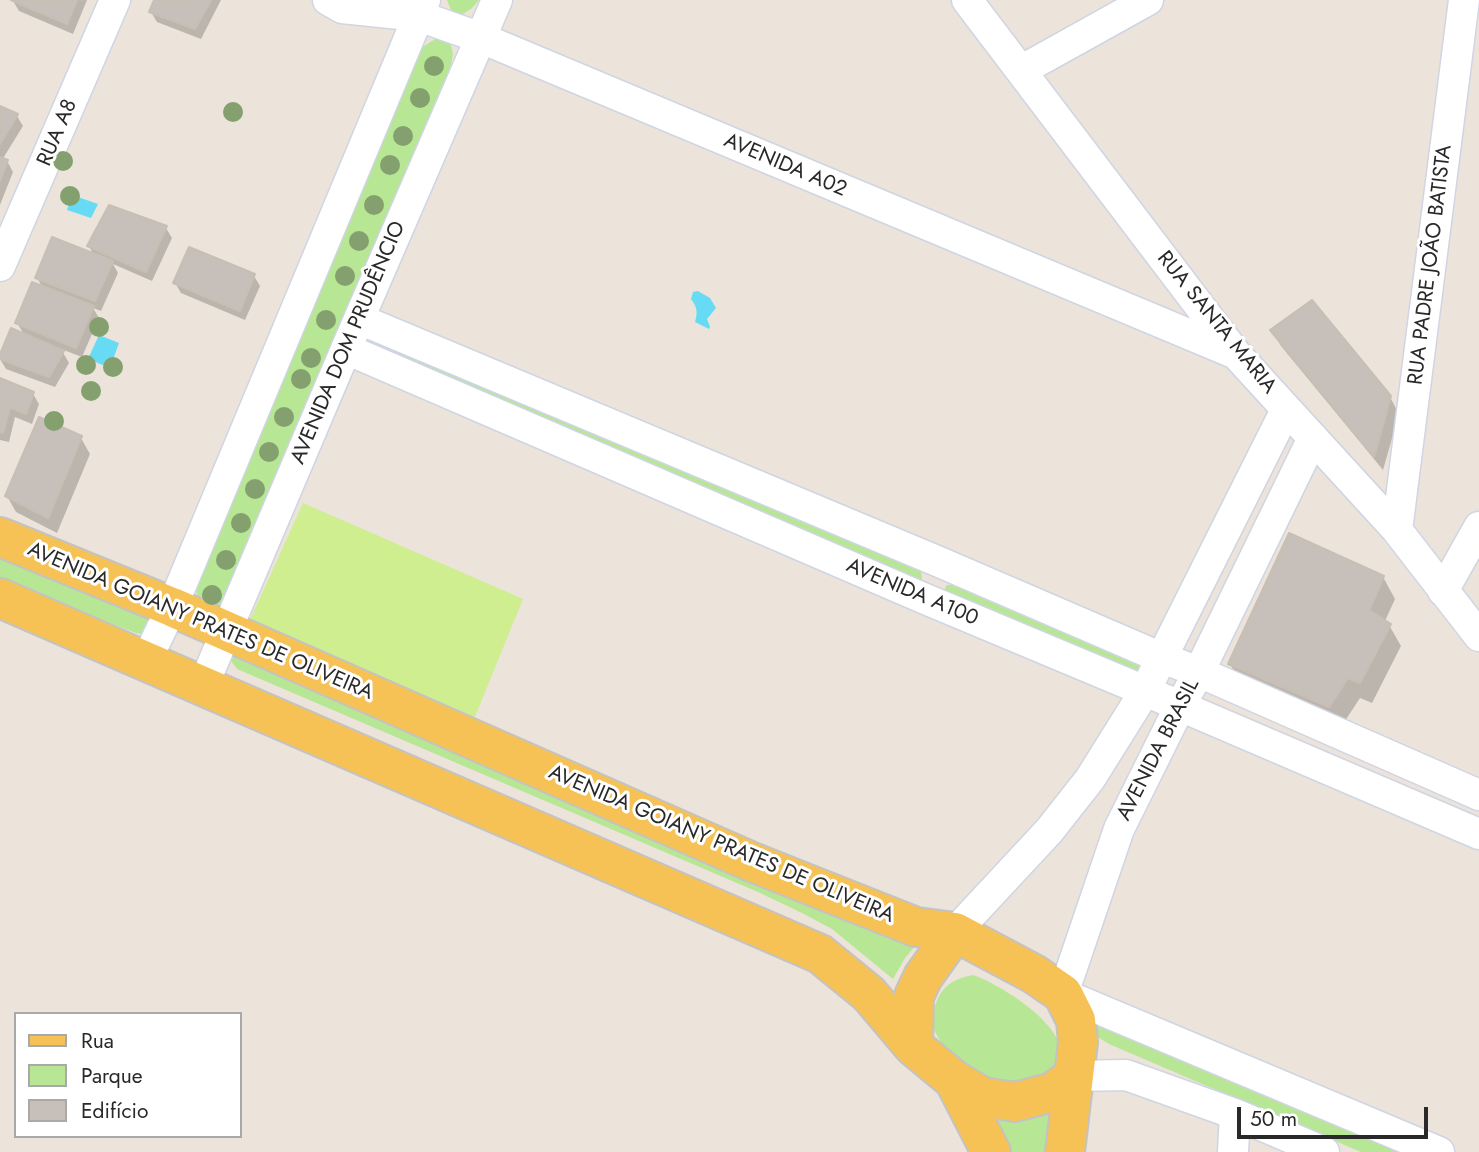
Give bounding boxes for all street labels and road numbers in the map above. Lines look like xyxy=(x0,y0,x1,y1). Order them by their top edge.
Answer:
street label: RUA A8 xyxy=(33,96,83,170)
street label: AVENIDA A02 xyxy=(720,129,850,203)
street label: RUA PADRE JOÃO BATISTA xyxy=(1404,144,1458,386)
street label: AVENIDA DOM PRUDÊNCIO xyxy=(286,218,412,468)
street label: RUA SANTA MARIA xyxy=(1151,247,1281,399)
street label: AVENIDA GOIANY PRATES DE OLIVEIRA xyxy=(23,538,377,706)
street label: AVENIDA A100 xyxy=(842,554,982,632)
street label: AVENIDA BRASIL xyxy=(1112,675,1206,825)
street label: AVENIDA GOIANY PRATES DE OLIVEIRA xyxy=(544,761,898,929)

